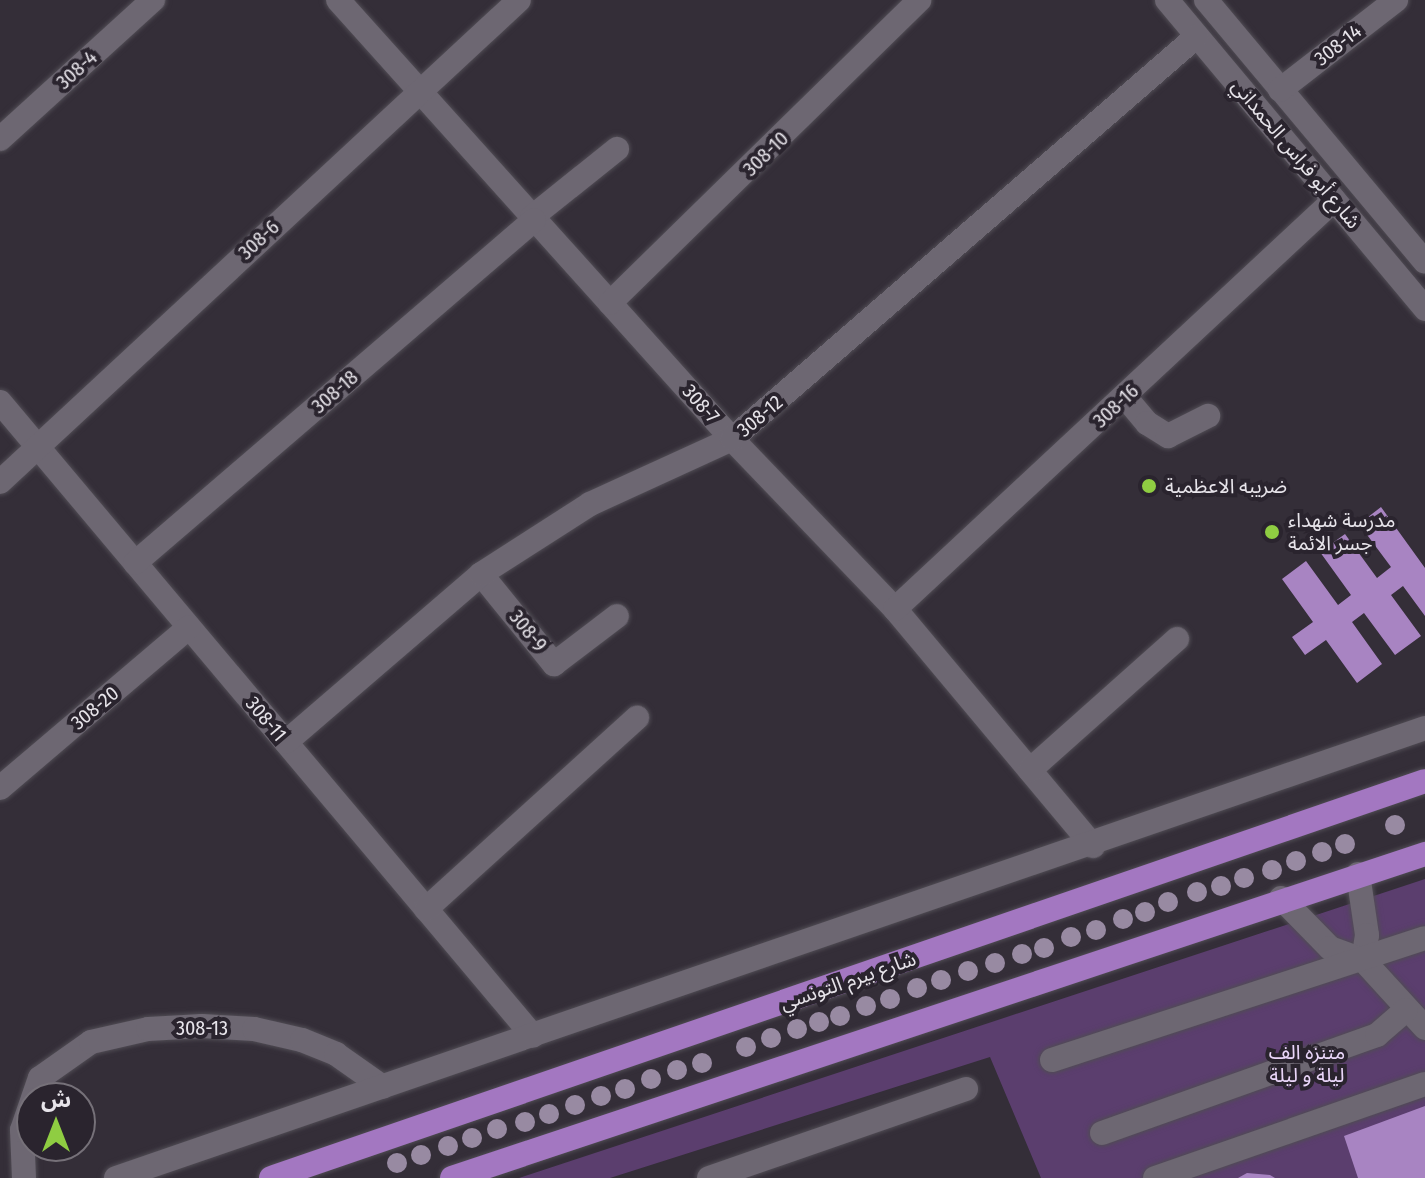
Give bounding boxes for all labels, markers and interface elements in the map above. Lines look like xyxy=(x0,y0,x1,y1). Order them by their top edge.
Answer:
street label: 308-14 xyxy=(1310,19,1366,71)
street label: 308-4 xyxy=(52,46,102,94)
street label: شارع أبو فراس الحمداني xyxy=(1226,74,1366,234)
street label: 308-10 xyxy=(738,127,794,181)
street label: 308-6 xyxy=(234,215,284,265)
street label: 308-18 xyxy=(307,365,363,419)
street label: 308-16 xyxy=(1088,379,1144,433)
street label: 308-7 xyxy=(677,380,725,428)
street label: 308-12 xyxy=(732,390,788,442)
place label: ضريبه الاعظمية xyxy=(1165,474,1287,498)
marker: ضريبه الاعظمية xyxy=(1140,477,1158,495)
place label: مدرسة شهداء جسر الائمة xyxy=(1288,508,1395,555)
marker: مدرسة شهداء جسر الائمة xyxy=(1263,523,1281,541)
street label: 308-9 xyxy=(504,605,552,657)
street label: 308-20 xyxy=(66,681,124,735)
street label: 308-11 xyxy=(240,692,292,746)
street label: شارع بيرم التونسي xyxy=(777,947,919,1015)
street label: 308-13 xyxy=(176,1016,228,1040)
park label: متنزه الف ليلة و ليلة xyxy=(1269,1041,1345,1088)
north arrow xyxy=(16,1082,96,1162)
text: ش xyxy=(41,1086,71,1113)

